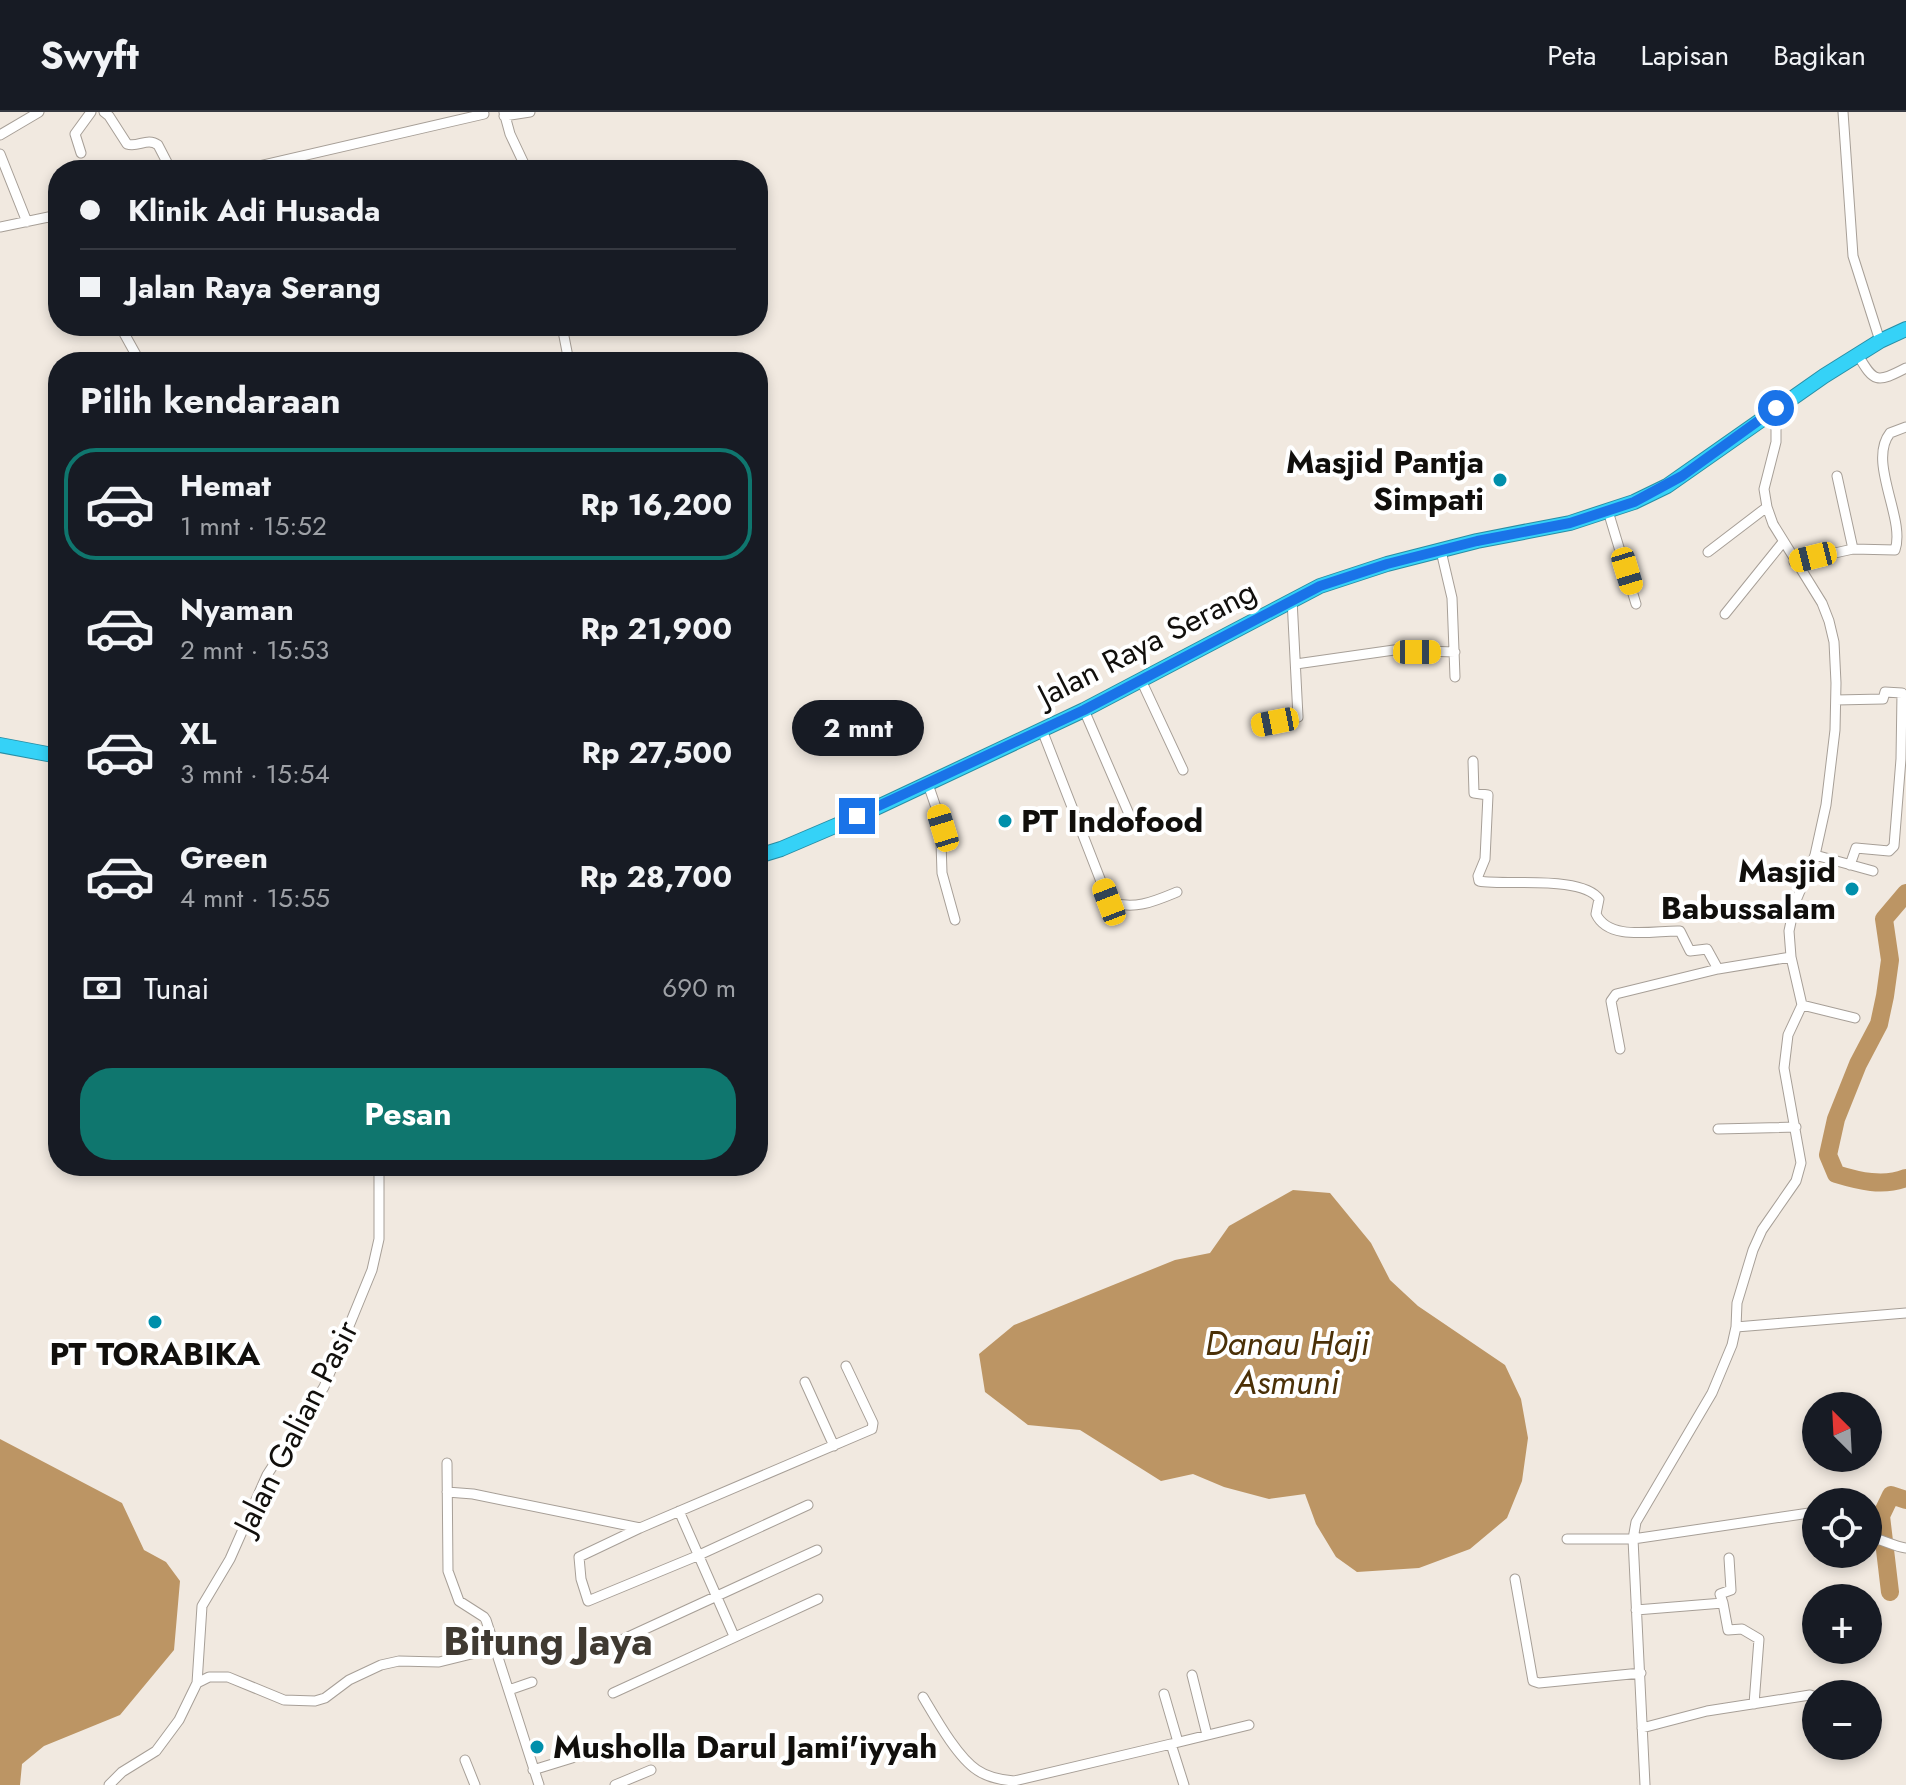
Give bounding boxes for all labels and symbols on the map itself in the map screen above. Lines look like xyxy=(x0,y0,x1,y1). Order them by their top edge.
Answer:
route start xyxy=(1758,390,1794,426)
place label: Masjid Pantja Simpati xyxy=(1286,439,1484,522)
marker: Masjid Pantja Simpati xyxy=(1491,471,1509,489)
car xyxy=(1787,540,1839,574)
car xyxy=(1609,545,1645,597)
street label: Jalan Raya Serang xyxy=(1026,568,1264,720)
car xyxy=(1393,640,1441,664)
callout: 2 mnt xyxy=(791,700,923,756)
car xyxy=(1249,706,1301,738)
route end xyxy=(839,798,875,834)
place label: PT Indofood xyxy=(1021,798,1203,844)
car xyxy=(925,802,961,854)
marker: PT Indofood xyxy=(996,812,1014,830)
place label: Masjid Babussalam xyxy=(1661,848,1836,931)
car xyxy=(1089,875,1129,929)
marker: Masjid Babussalam xyxy=(1843,880,1861,898)
street label: Jalan Galian Pasir xyxy=(221,1312,370,1545)
marker: PT TORABIKA xyxy=(146,1313,164,1331)
water label: Danau Haji Asmuni xyxy=(1205,1319,1370,1407)
place label: PT TORABIKA xyxy=(50,1331,261,1377)
north arrow xyxy=(1802,1392,1882,1472)
district label: Bitung Jaya xyxy=(443,1612,653,1670)
place label: Musholla Darul Jami'iyyah xyxy=(553,1724,938,1770)
marker: Musholla Darul Jami'iyyah xyxy=(528,1738,546,1756)

